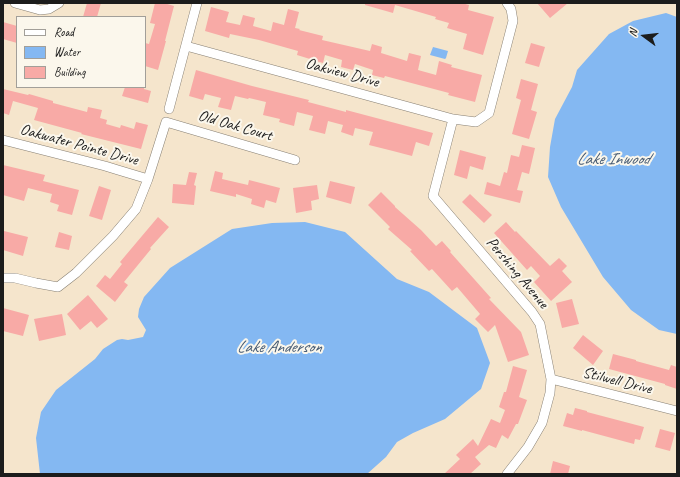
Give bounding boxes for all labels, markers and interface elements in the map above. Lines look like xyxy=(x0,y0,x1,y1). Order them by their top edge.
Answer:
legend xyxy=(16,16,146,88)
north arrow xyxy=(624,16,664,56)
text: Road xyxy=(54,24,74,40)
text: N xyxy=(625,28,640,38)
text: Water xyxy=(54,44,80,60)
street label: Oakview Drive xyxy=(303,54,381,92)
text: Building xyxy=(54,64,86,80)
street label: Old Oak Court xyxy=(196,106,274,146)
street label: Oakwater Pointe Drive xyxy=(18,120,140,170)
water label: Lake Inwood xyxy=(577,150,649,170)
street label: Pershing Avenue xyxy=(482,233,552,313)
water label: Lake Anderson xyxy=(237,338,321,358)
street label: Stilwell Drive xyxy=(580,363,654,399)

